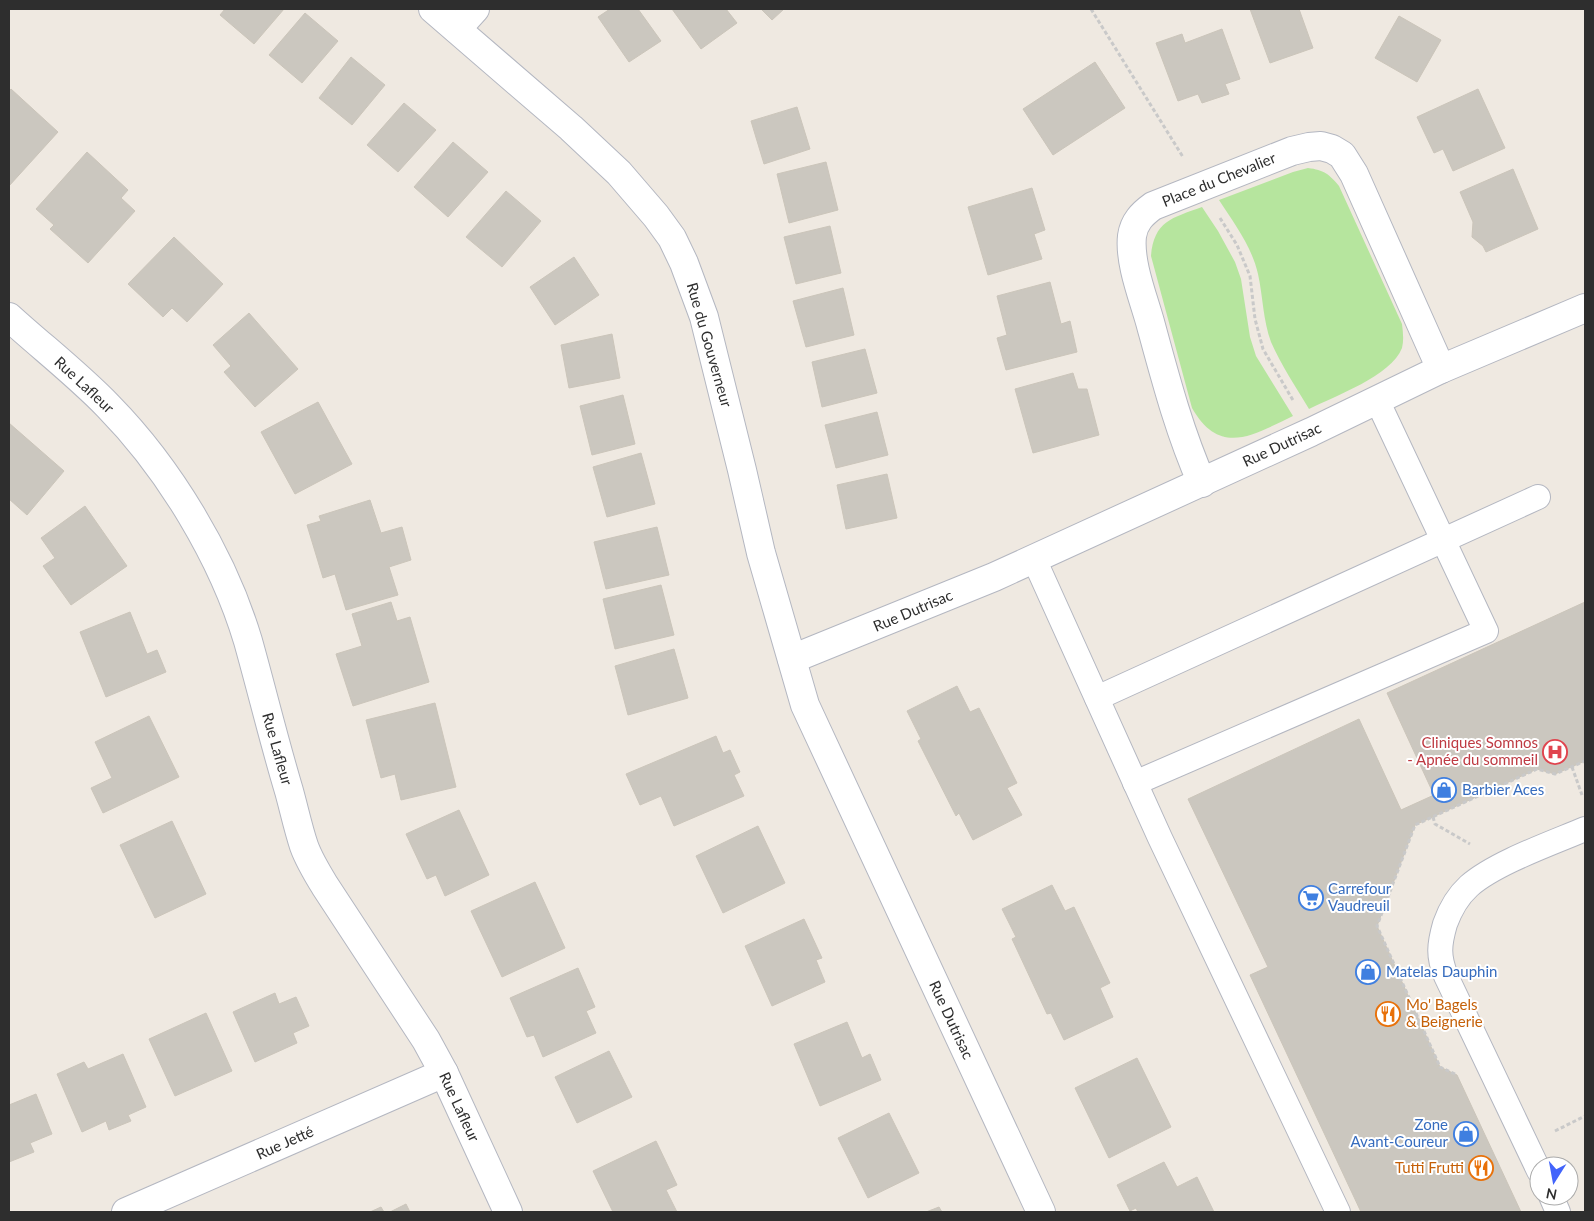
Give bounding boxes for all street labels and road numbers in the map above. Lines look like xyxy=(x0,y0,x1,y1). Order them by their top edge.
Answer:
street label: Place du Chevalier xyxy=(1159,148,1279,210)
street label: Rue du Gouverneur xyxy=(684,280,736,410)
street label: Rue Lafleur xyxy=(51,352,119,417)
street label: Rue Dutrisac xyxy=(1240,418,1324,470)
street label: Rue Dutrisac xyxy=(870,585,955,635)
street label: Rue Lafleur xyxy=(259,710,297,788)
street label: Rue Dutrisac xyxy=(926,978,978,1062)
street label: Rue Lafleur xyxy=(436,1069,484,1145)
street label: Rue Jetté xyxy=(253,1121,316,1163)

